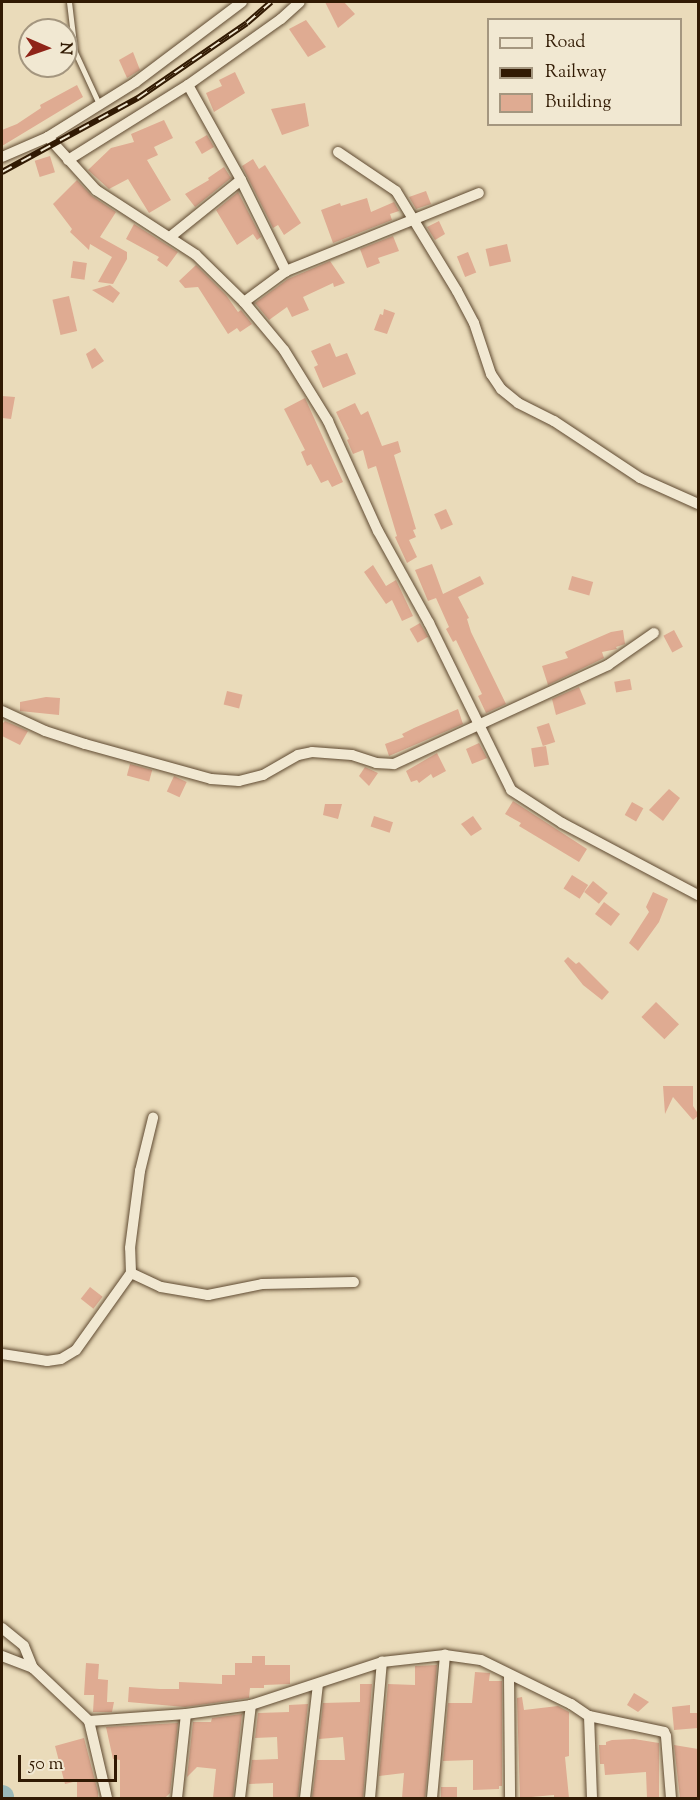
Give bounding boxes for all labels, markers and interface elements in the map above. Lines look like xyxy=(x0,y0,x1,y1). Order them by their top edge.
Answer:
north arrow xyxy=(18,18,78,78)
legend xyxy=(487,18,682,126)
text: Road xyxy=(545,30,585,56)
text: N xyxy=(53,42,76,55)
text: Railway xyxy=(545,60,607,86)
text: Building xyxy=(545,90,611,116)
scale bar xyxy=(21,1743,120,1781)
text: 50 m xyxy=(29,1752,63,1778)

